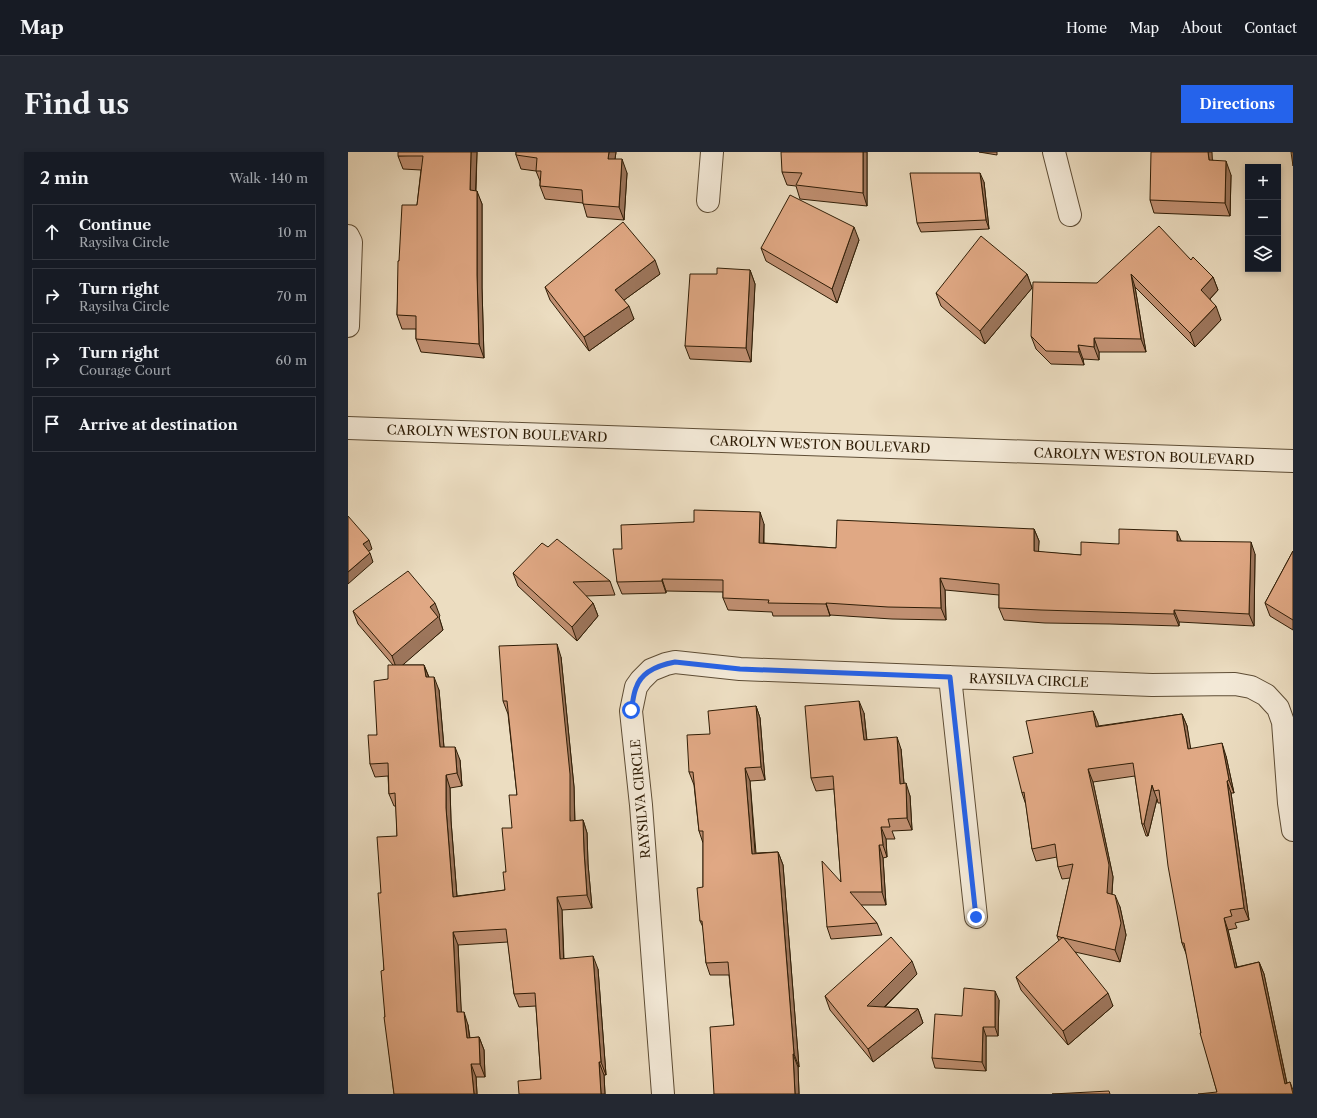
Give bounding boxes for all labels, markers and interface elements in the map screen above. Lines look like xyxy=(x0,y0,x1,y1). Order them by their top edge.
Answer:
text: Map xyxy=(20,16,64,39)
text: Home xyxy=(1066,19,1107,37)
text: Map xyxy=(1129,19,1159,37)
text: About xyxy=(1181,19,1222,37)
text: Contact xyxy=(1244,19,1297,37)
button: Directions xyxy=(1181,85,1293,123)
text: Find us xyxy=(24,87,129,121)
map controls xyxy=(1245,164,1281,272)
button: + xyxy=(1245,164,1281,200)
text: 2 min xyxy=(40,168,89,188)
text: Walk · 140 m xyxy=(230,170,308,186)
button: − xyxy=(1245,200,1281,236)
text: Continue xyxy=(79,215,151,234)
icon: ahead xyxy=(41,221,63,243)
text: 10 m xyxy=(278,224,307,240)
text: Raysilva Circle xyxy=(79,234,169,250)
button: layers xyxy=(1245,236,1281,272)
text: Turn right xyxy=(79,279,159,298)
icon: right xyxy=(41,285,63,307)
text: 70 m xyxy=(277,288,307,304)
text: Raysilva Circle xyxy=(79,298,169,314)
text: Turn right xyxy=(79,343,159,362)
icon: right xyxy=(41,349,63,371)
text: 60 m xyxy=(276,352,307,368)
text: Courage Court xyxy=(79,362,171,378)
icon: arrive xyxy=(41,413,63,435)
text: Arrive at destination xyxy=(79,415,238,434)
street label: CAROLYN WESTON BOULEVARD xyxy=(386,421,608,445)
street label: CAROLYN WESTON BOULEVARD xyxy=(709,432,931,456)
street label: CAROLYN WESTON BOULEVARD xyxy=(1033,444,1255,468)
street label: RAYSILVA CIRCLE xyxy=(969,670,1089,690)
route start xyxy=(622,701,640,719)
street label: RAYSILVA CIRCLE xyxy=(627,738,653,860)
route end xyxy=(967,908,985,926)

